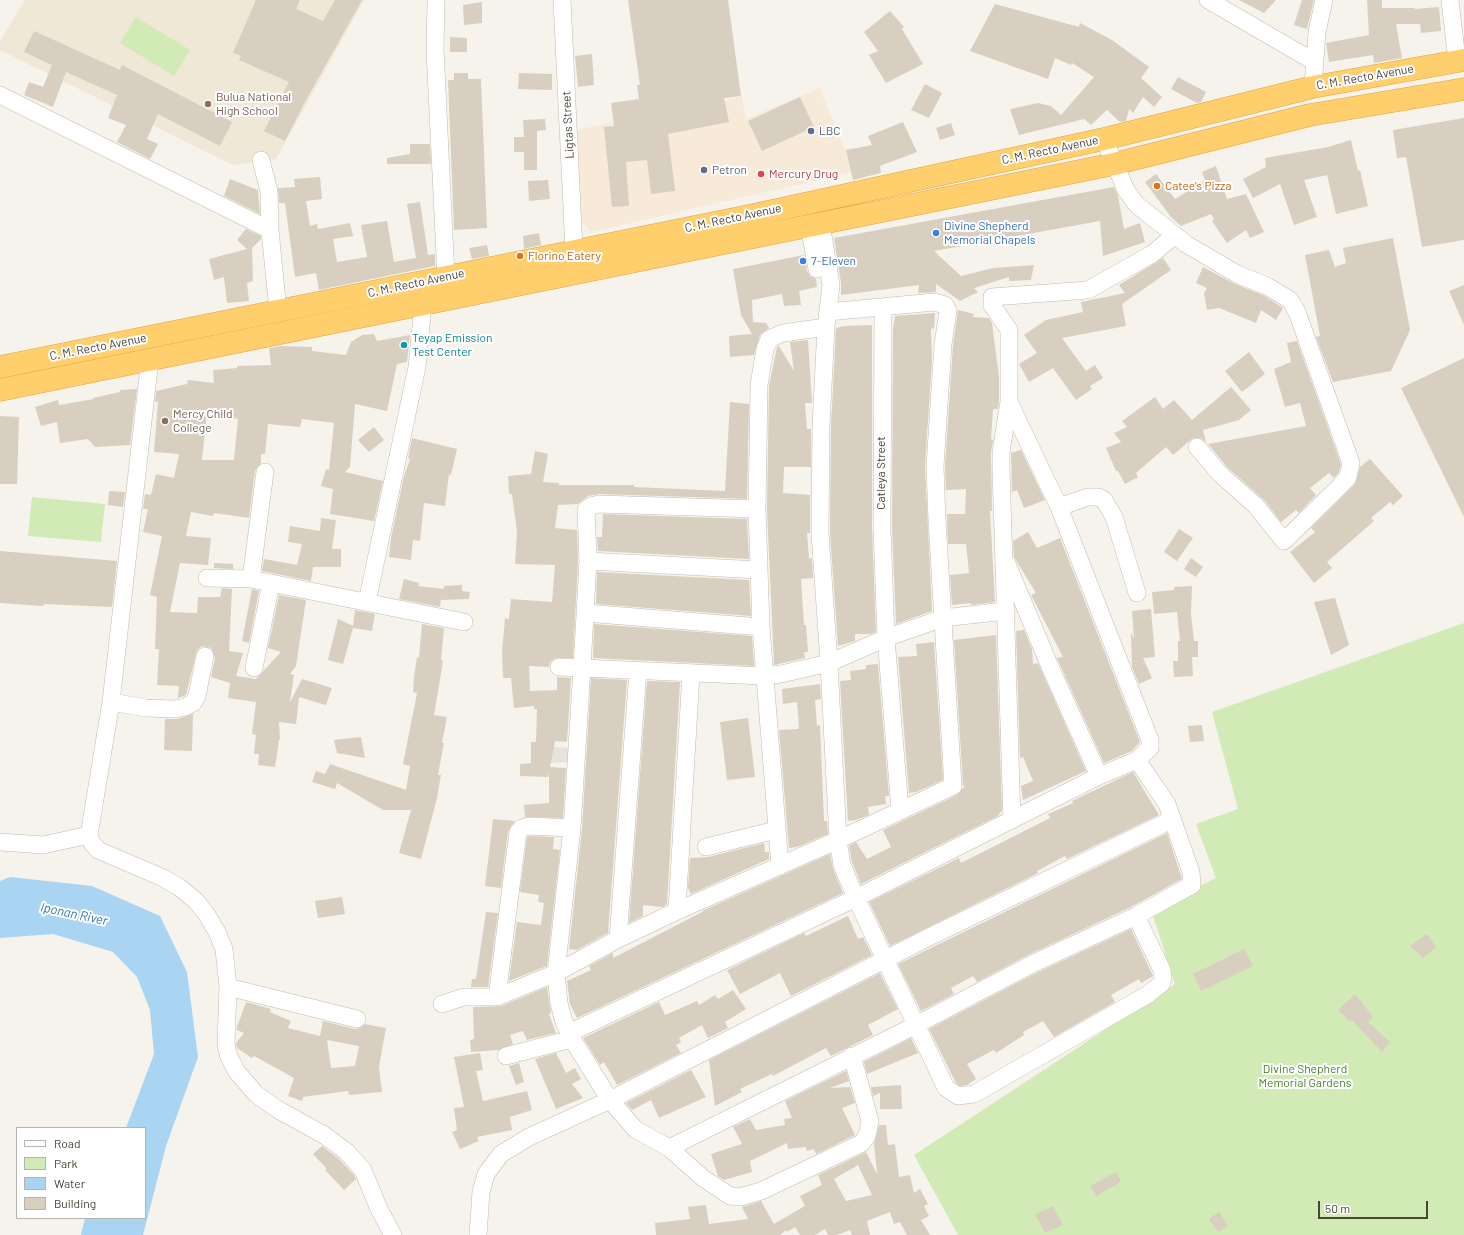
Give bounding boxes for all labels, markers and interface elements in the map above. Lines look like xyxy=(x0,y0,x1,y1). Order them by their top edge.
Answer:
street label: C. M. Recto Avenue xyxy=(1315,61,1415,93)
place label: Bulua National High School xyxy=(216,90,291,118)
street label: Ligtas Street xyxy=(559,91,577,159)
marker: Bulua National High School xyxy=(203,99,213,109)
place label: LBC xyxy=(819,124,841,138)
marker: LBC xyxy=(806,126,816,136)
street label: C. M. Recto Avenue xyxy=(1000,133,1100,167)
place label: Petron xyxy=(712,163,747,177)
marker: Petron xyxy=(699,165,709,175)
place label: Mercury Drug xyxy=(769,167,838,181)
marker: Mercury Drug xyxy=(756,169,766,179)
place label: Catee's Pizza xyxy=(1165,179,1231,193)
marker: Catee's Pizza xyxy=(1152,181,1162,191)
street label: C. M. Recto Avenue xyxy=(683,201,783,235)
place label: Divine Shepherd Memorial Chapels xyxy=(944,219,1035,247)
marker: Divine Shepherd Memorial Chapels xyxy=(931,228,941,238)
place label: Florino Eatery xyxy=(528,249,601,263)
marker: Florino Eatery xyxy=(515,251,525,261)
place label: 7-Eleven xyxy=(811,254,856,268)
marker: 7-Eleven xyxy=(798,256,808,266)
street label: C. M. Recto Avenue xyxy=(366,266,466,300)
street label: C. M. Recto Avenue xyxy=(48,331,148,363)
place label: Teyap Emission Test Center xyxy=(412,331,492,359)
marker: Teyap Emission Test Center xyxy=(399,340,409,350)
place label: Mercy Child College xyxy=(173,407,233,435)
marker: Mercy Child College xyxy=(160,416,170,426)
street label: Catleya Street xyxy=(874,436,888,510)
water label: Iponan River xyxy=(39,899,109,929)
park label: Divine Shepherd Memorial Gardens xyxy=(1259,1062,1351,1090)
legend xyxy=(16,1127,146,1219)
text: Road xyxy=(54,1136,81,1150)
text: Park xyxy=(54,1156,78,1170)
text: Water xyxy=(54,1176,85,1190)
scale bar xyxy=(1320,1193,1430,1219)
text: Building xyxy=(54,1196,96,1210)
text: 50 m xyxy=(1325,1201,1350,1215)

